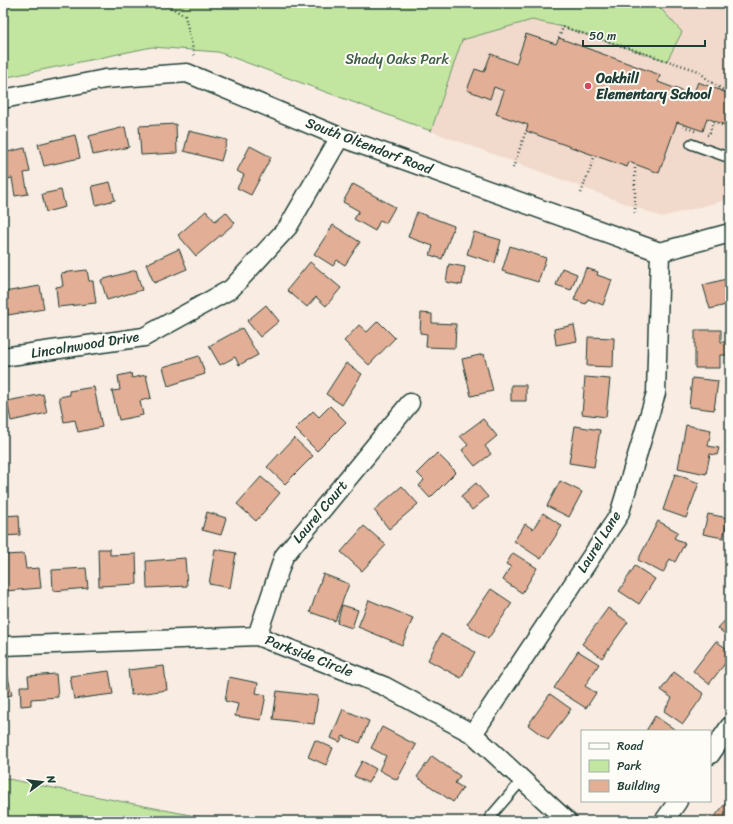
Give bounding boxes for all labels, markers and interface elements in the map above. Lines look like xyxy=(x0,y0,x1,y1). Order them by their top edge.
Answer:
scale bar xyxy=(583,22,705,48)
text: 50 m xyxy=(589,25,616,47)
park label: Shady Oaks Park xyxy=(345,47,449,72)
place label: Oakhill Elementary School xyxy=(595,66,713,107)
marker: Oakhill Elementary School xyxy=(583,81,593,91)
street label: South Oltendorf Road xyxy=(302,110,438,182)
street label: Lincolnwood Drive xyxy=(29,324,141,366)
street label: Laurel Court xyxy=(286,475,354,549)
street label: Laurel Lane xyxy=(570,506,628,578)
street label: Parkside Circle xyxy=(261,628,357,684)
legend xyxy=(581,730,711,802)
text: Road xyxy=(617,735,644,757)
text: Park xyxy=(617,755,642,777)
north arrow xyxy=(22,762,62,802)
text: N xyxy=(41,772,61,786)
text: Building xyxy=(617,775,660,797)

